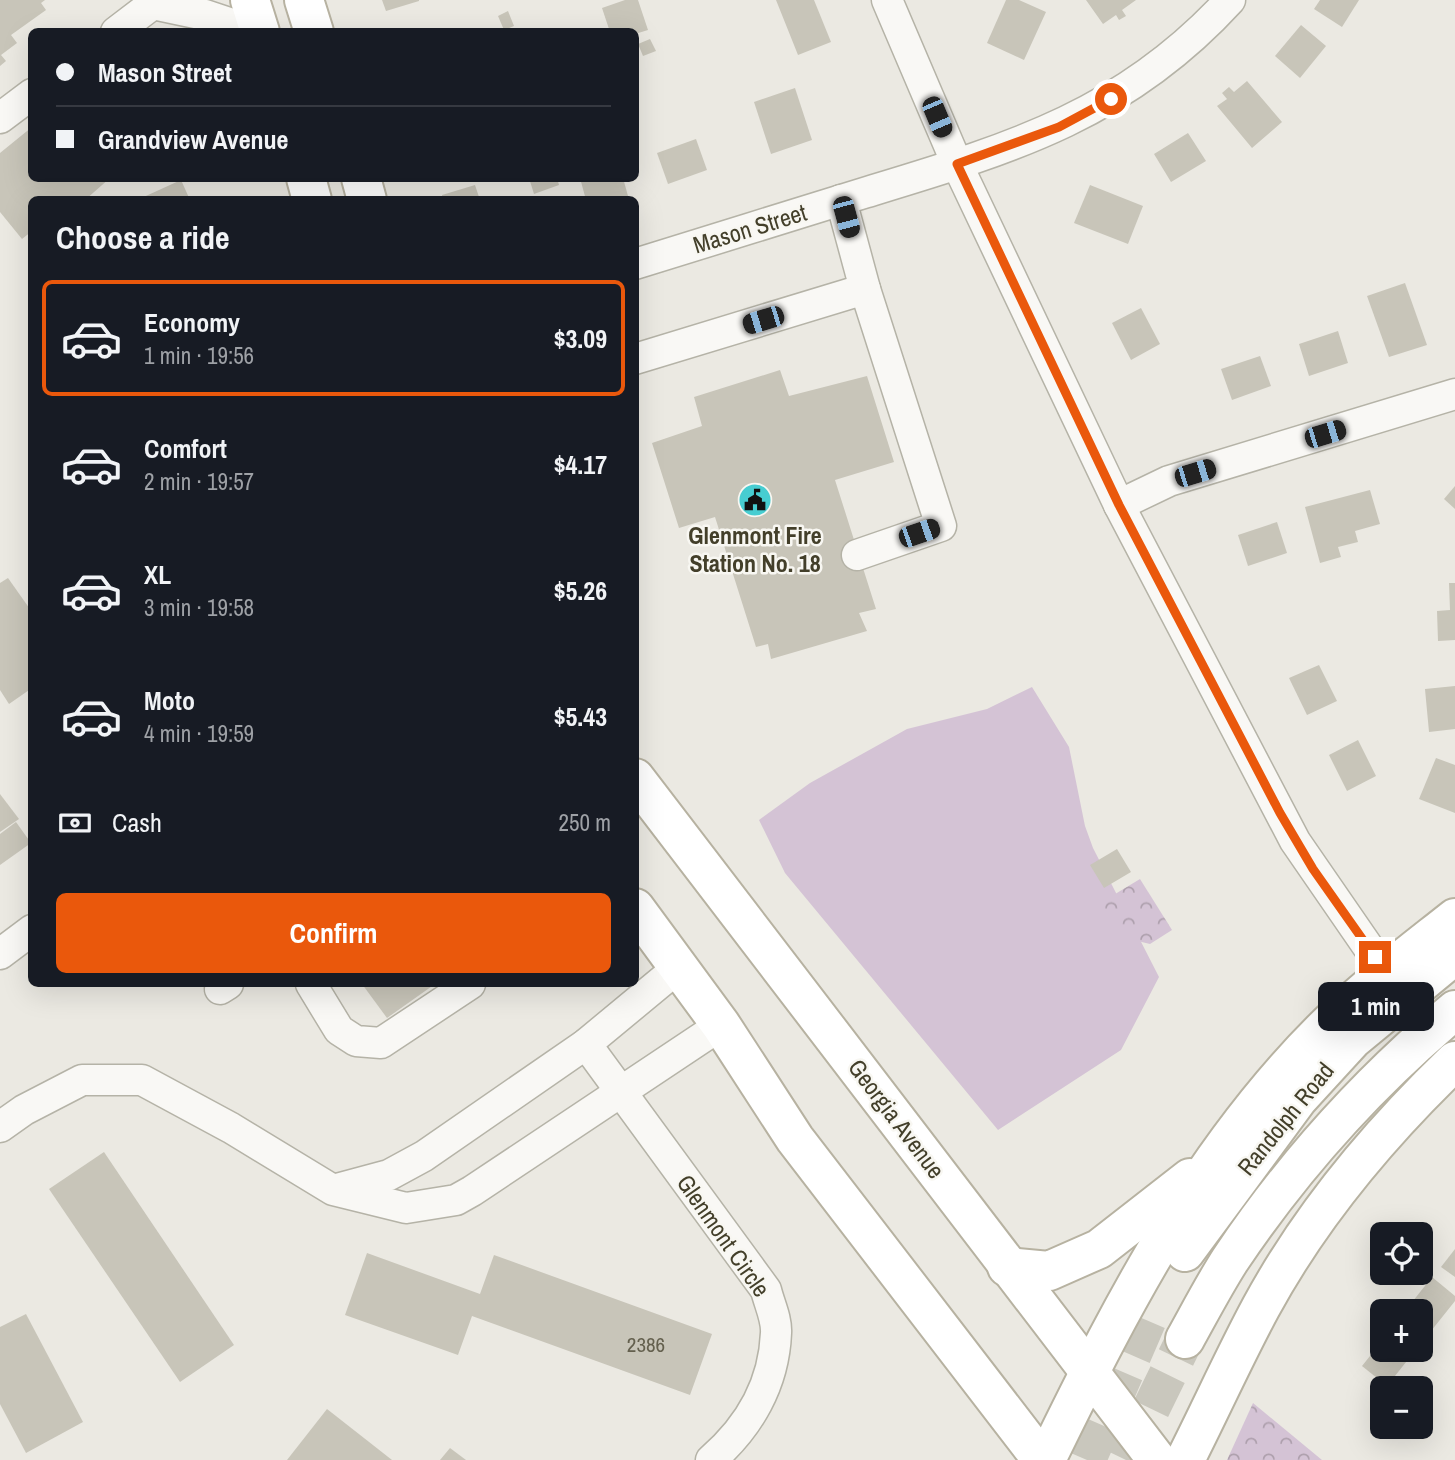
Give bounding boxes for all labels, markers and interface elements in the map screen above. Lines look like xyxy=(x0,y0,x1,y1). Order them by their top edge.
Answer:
text: Mason Street xyxy=(98,55,232,90)
route start xyxy=(1095,83,1127,115)
car xyxy=(920,94,955,140)
text: Grandview Avenue xyxy=(98,122,288,157)
car xyxy=(831,194,862,240)
street label: Mason Street xyxy=(689,195,811,260)
text: Choose a ride xyxy=(56,216,230,259)
car xyxy=(740,304,787,336)
text: Economy xyxy=(144,305,240,340)
icon: car xyxy=(60,307,123,370)
text: $3.09 xyxy=(554,321,607,356)
text: 1 min · 19:56 xyxy=(144,340,254,371)
car xyxy=(1302,418,1349,450)
text: Comfort xyxy=(144,431,227,466)
icon: car xyxy=(60,433,123,496)
text: $4.17 xyxy=(554,447,607,482)
car xyxy=(1172,457,1219,489)
text: 2 min · 19:57 xyxy=(144,466,254,497)
public building icon: Glenmont Fire Station No. 18 xyxy=(736,481,774,519)
car xyxy=(896,516,943,550)
place label: Glenmont Fire Station No. 18 xyxy=(688,519,822,579)
text: XL xyxy=(144,557,171,592)
icon: car xyxy=(60,559,123,622)
text: $5.26 xyxy=(554,573,607,608)
text: 3 min · 19:58 xyxy=(144,592,254,623)
text: Moto xyxy=(144,683,195,718)
icon: car xyxy=(60,685,123,748)
text: $5.43 xyxy=(554,699,607,734)
text: 4 min · 19:59 xyxy=(144,718,254,749)
icon: cash xyxy=(56,804,94,842)
text: Cash xyxy=(112,805,162,840)
text: 250 m xyxy=(559,807,611,838)
button: Confirm xyxy=(56,893,611,973)
route end xyxy=(1359,941,1391,973)
callout: 1 min xyxy=(1317,982,1433,1030)
text: 1 min xyxy=(1351,991,1401,1022)
street label: Georgia Avenue xyxy=(841,1052,952,1185)
street label: Randolph Road xyxy=(1230,1055,1341,1182)
street label: Glenmont Circle xyxy=(670,1168,778,1303)
map controls xyxy=(1370,1222,1433,1439)
button: locate xyxy=(1370,1222,1433,1285)
button: + xyxy=(1370,1299,1433,1362)
house number: 2386 xyxy=(627,1330,665,1359)
button: − xyxy=(1370,1376,1433,1439)

